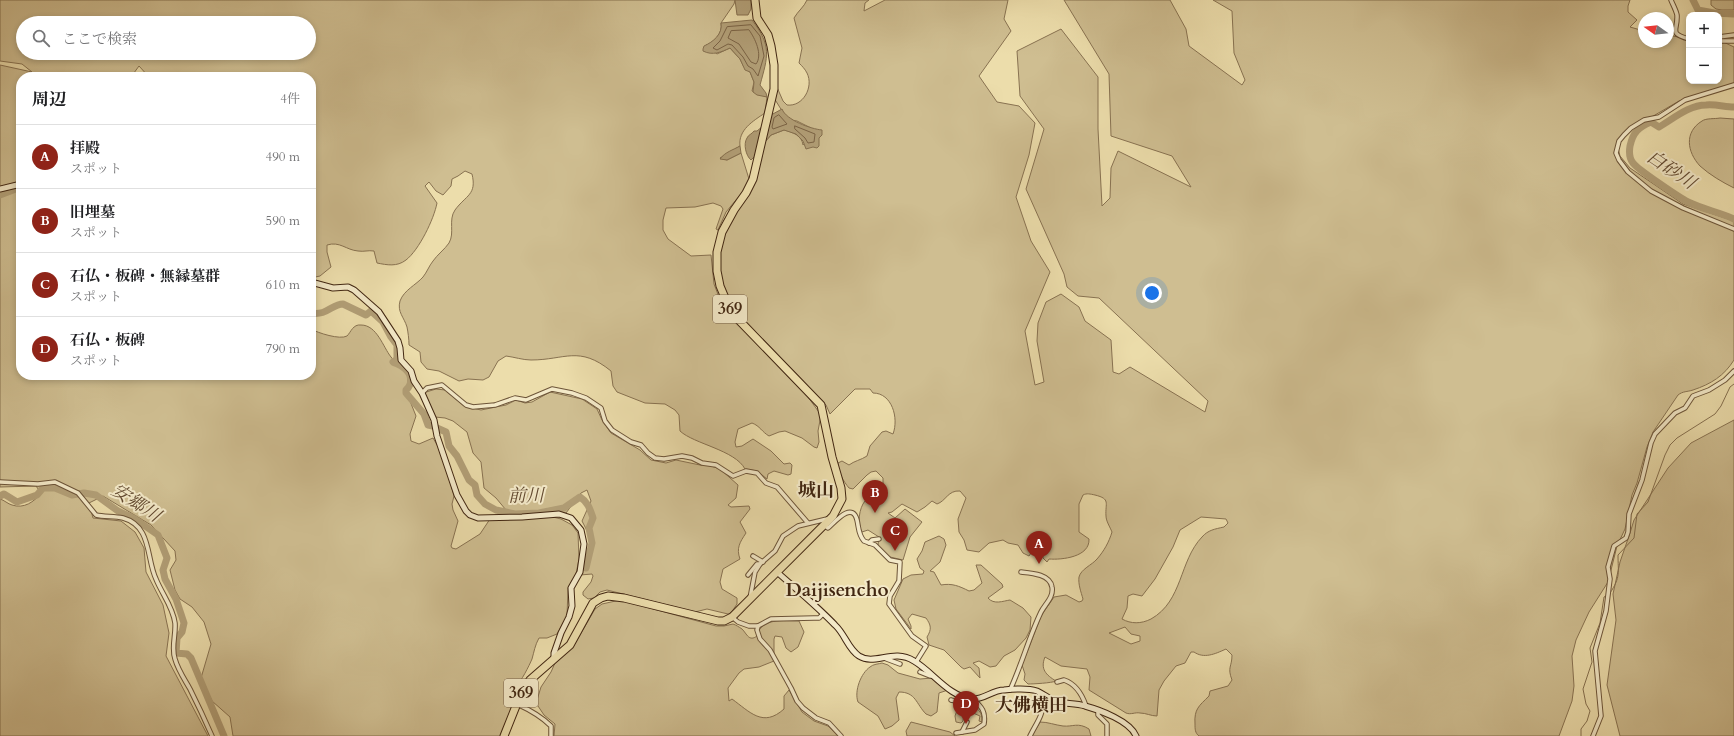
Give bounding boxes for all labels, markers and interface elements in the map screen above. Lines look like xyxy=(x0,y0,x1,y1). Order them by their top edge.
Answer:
north arrow xyxy=(1638,12,1674,48)
map controls xyxy=(1686,12,1722,84)
button: + xyxy=(1686,12,1722,48)
search box xyxy=(16,16,316,60)
icon: search xyxy=(30,27,52,49)
text: ここで検索 xyxy=(62,29,137,49)
button: − xyxy=(1686,48,1722,84)
text: 周辺 xyxy=(32,88,66,111)
text: 4件 xyxy=(280,90,300,108)
text: 拝殿 xyxy=(70,138,100,158)
water label: 白砂川 xyxy=(1642,145,1702,197)
text: A xyxy=(40,148,50,166)
text: 490 m xyxy=(266,148,300,166)
text: スポット xyxy=(70,160,122,178)
text: 旧埋墓 xyxy=(70,202,115,222)
text: B xyxy=(40,212,50,230)
text: 590 m xyxy=(266,212,300,230)
text: スポット xyxy=(70,224,122,242)
text: 石仏・板碑・無縁墓群 xyxy=(70,266,220,286)
text: C xyxy=(40,276,50,294)
text: 610 m xyxy=(266,276,300,294)
your location xyxy=(1142,283,1162,303)
text: スポット xyxy=(70,288,122,306)
road number: 369 xyxy=(713,295,747,323)
text: 石仏・板碑 xyxy=(70,330,145,350)
text: D xyxy=(39,340,51,358)
text: 790 m xyxy=(266,340,300,358)
text: スポット xyxy=(70,352,122,370)
water label: 安郷川 xyxy=(107,478,167,529)
district label: 城山 xyxy=(798,478,834,503)
pin: B xyxy=(862,480,888,513)
water label: 前川 xyxy=(508,483,546,509)
pin: C xyxy=(882,518,908,551)
pin: A xyxy=(1026,531,1052,564)
district label: Daijisencho xyxy=(785,577,889,603)
road number: 369 xyxy=(504,679,538,707)
pin: D xyxy=(953,691,979,724)
district label: 大佛横田 xyxy=(995,693,1067,718)

